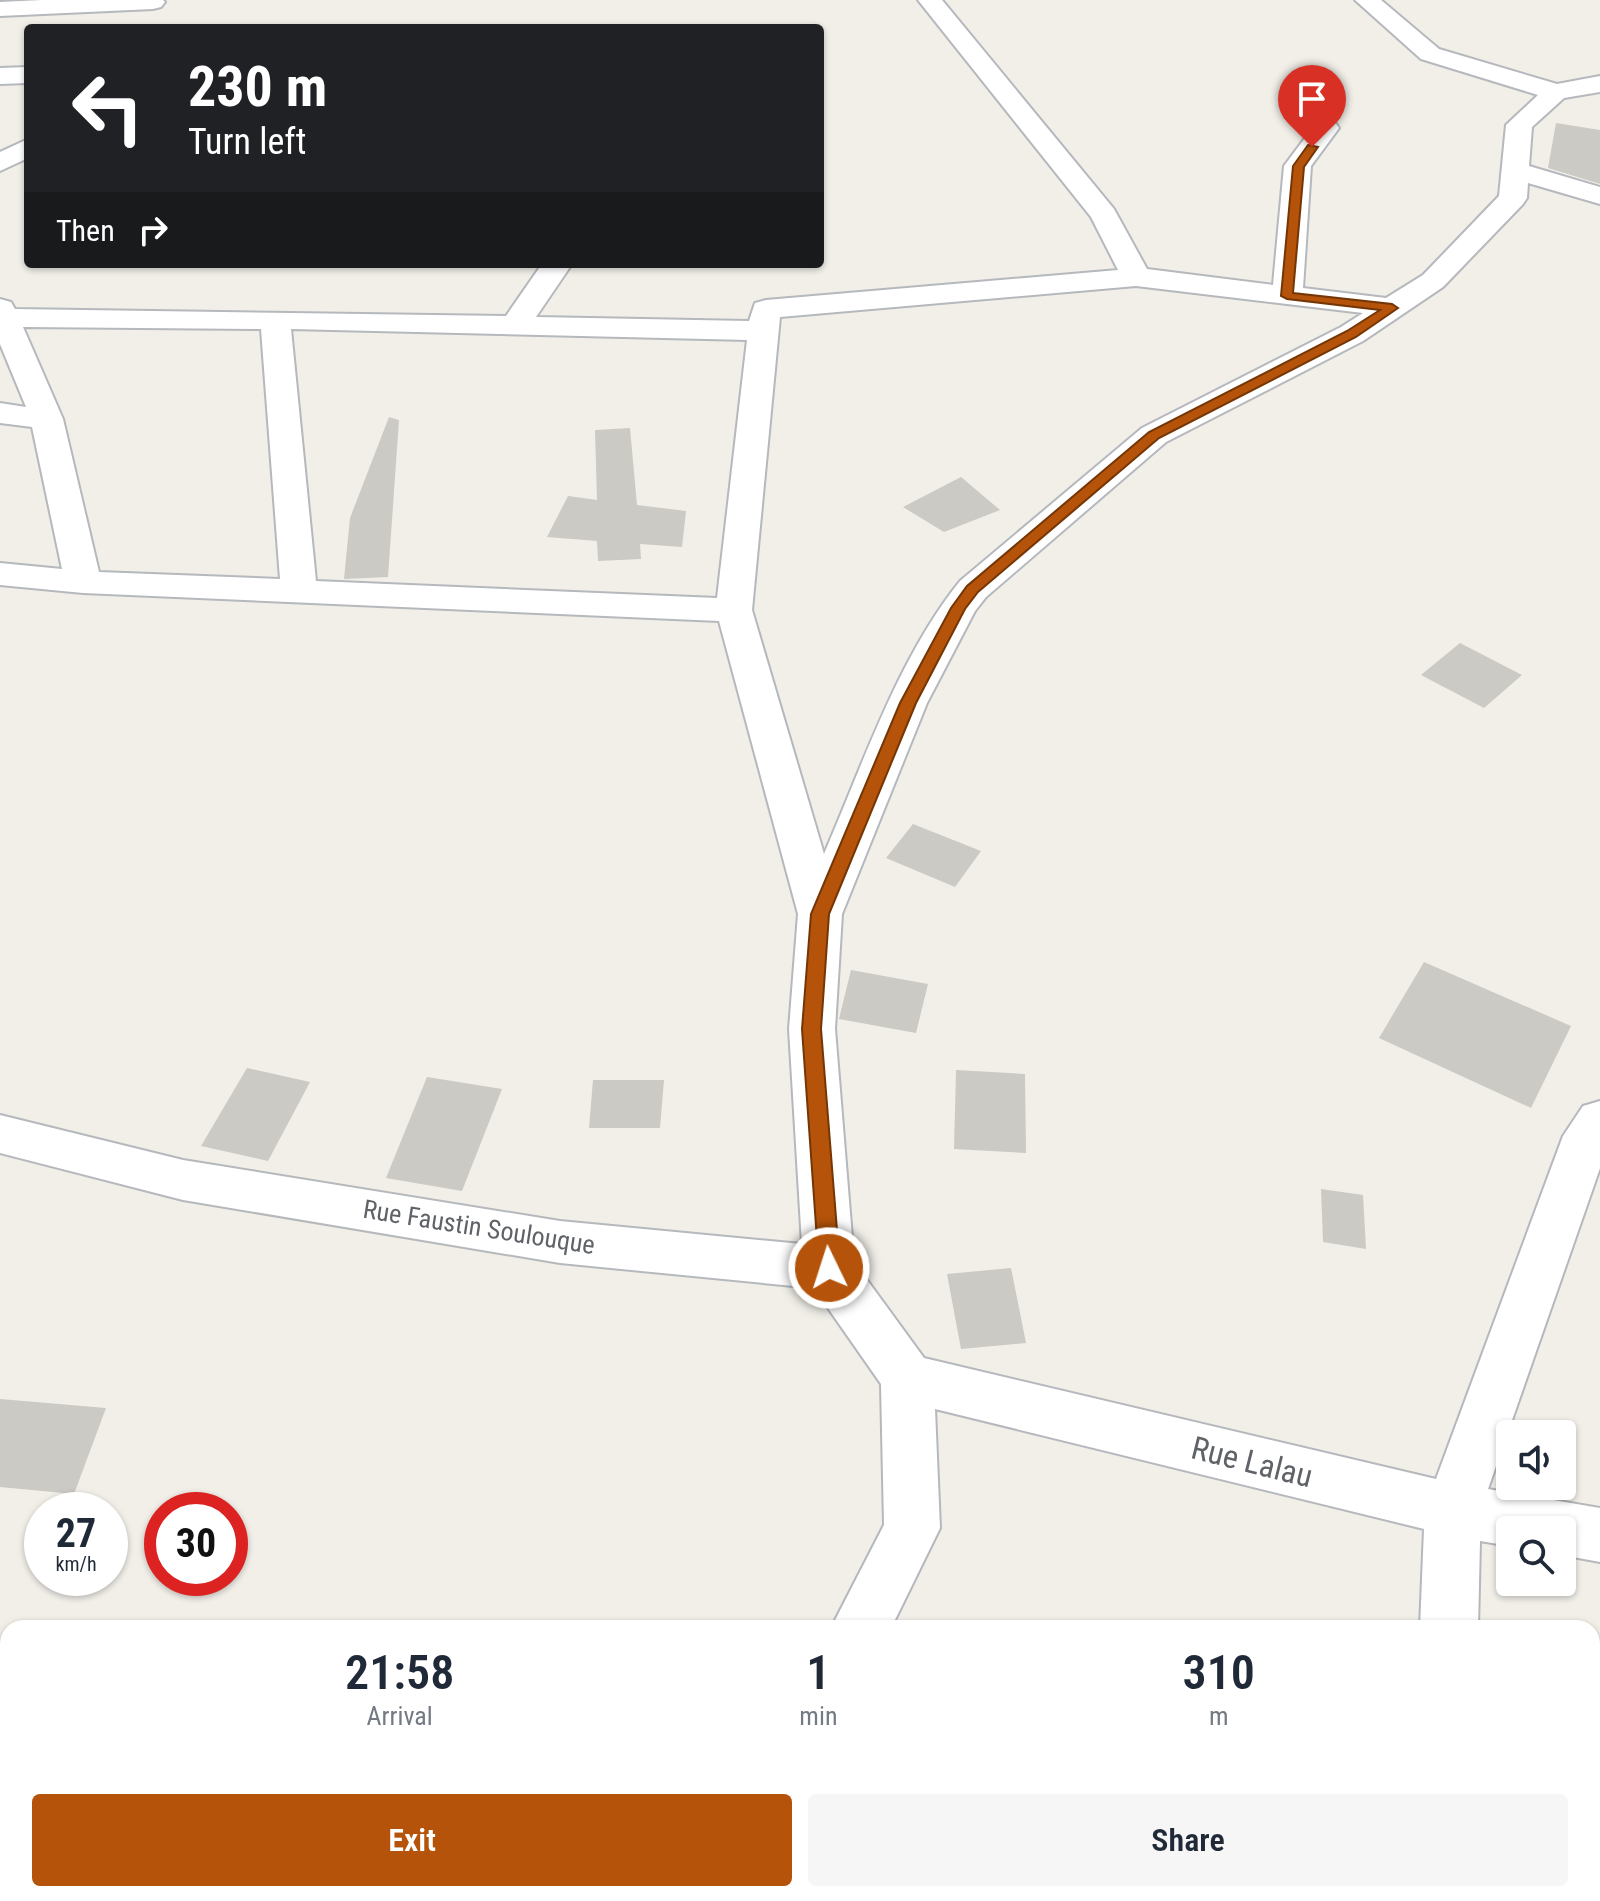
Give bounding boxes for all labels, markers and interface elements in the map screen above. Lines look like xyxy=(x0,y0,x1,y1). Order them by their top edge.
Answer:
text: 230 m xyxy=(188,54,327,120)
icon: left xyxy=(56,56,160,160)
pin xyxy=(1278,65,1346,147)
icon: arrive xyxy=(1290,77,1334,121)
text: Turn left xyxy=(188,121,306,163)
icon: right xyxy=(131,208,175,252)
text: Then xyxy=(56,213,115,248)
street label: Rue Faustin Soulouque xyxy=(361,1194,597,1260)
position arrow xyxy=(787,1226,871,1310)
map controls xyxy=(1496,1420,1576,1596)
button: sound xyxy=(1496,1420,1576,1500)
street label: Rue Lalau xyxy=(1187,1429,1317,1495)
speed limit sign: 30 xyxy=(144,1492,248,1596)
text: 27 xyxy=(56,1510,96,1557)
button: search xyxy=(1496,1516,1576,1596)
text: km/h xyxy=(55,1552,97,1576)
text: 21:58 xyxy=(345,1644,454,1701)
text: 1 xyxy=(806,1644,830,1701)
text: 310 xyxy=(1183,1644,1255,1701)
text: Arrival xyxy=(367,1701,433,1731)
text: min xyxy=(799,1701,837,1731)
text: m xyxy=(1209,1701,1229,1731)
button: Exit xyxy=(32,1794,792,1886)
button: Share xyxy=(808,1794,1568,1886)

